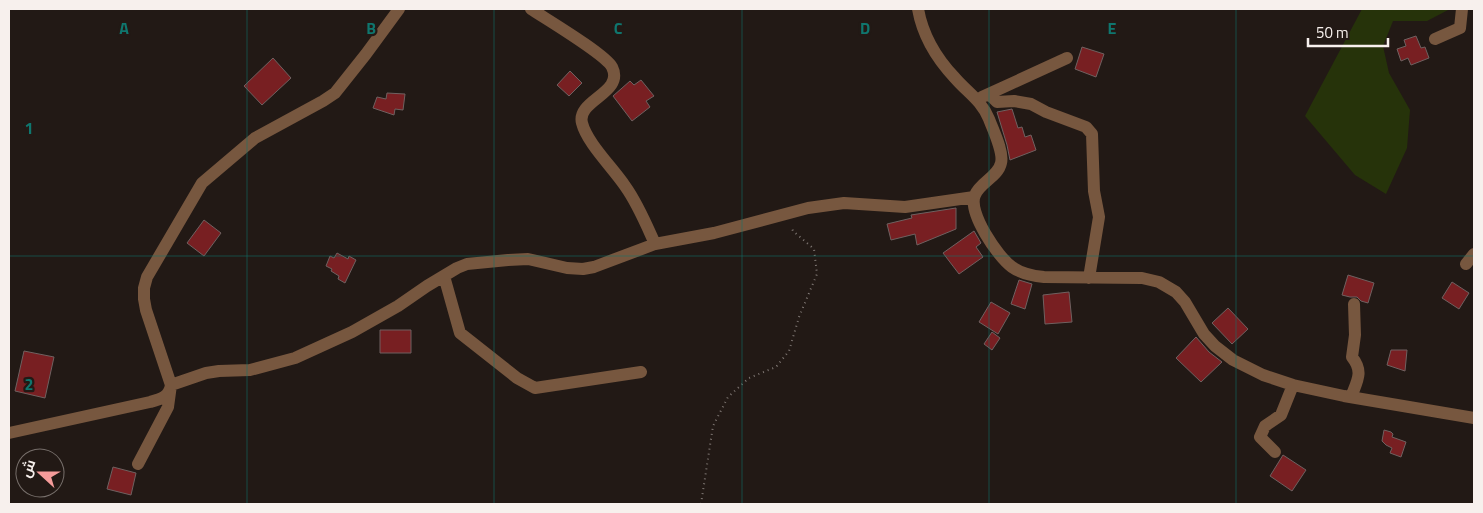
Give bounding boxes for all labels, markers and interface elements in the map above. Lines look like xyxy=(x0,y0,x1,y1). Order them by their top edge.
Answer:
scale bar xyxy=(1308,15,1388,47)
text: A xyxy=(119,16,129,40)
text: B xyxy=(366,16,376,40)
text: C xyxy=(614,16,623,40)
text: D xyxy=(860,16,870,40)
text: E xyxy=(1108,16,1117,40)
text: 50 m xyxy=(1316,21,1349,44)
text: 1 xyxy=(25,116,33,140)
text: 2 xyxy=(25,372,33,396)
north arrow xyxy=(15,448,65,498)
text: ش xyxy=(14,456,40,480)

